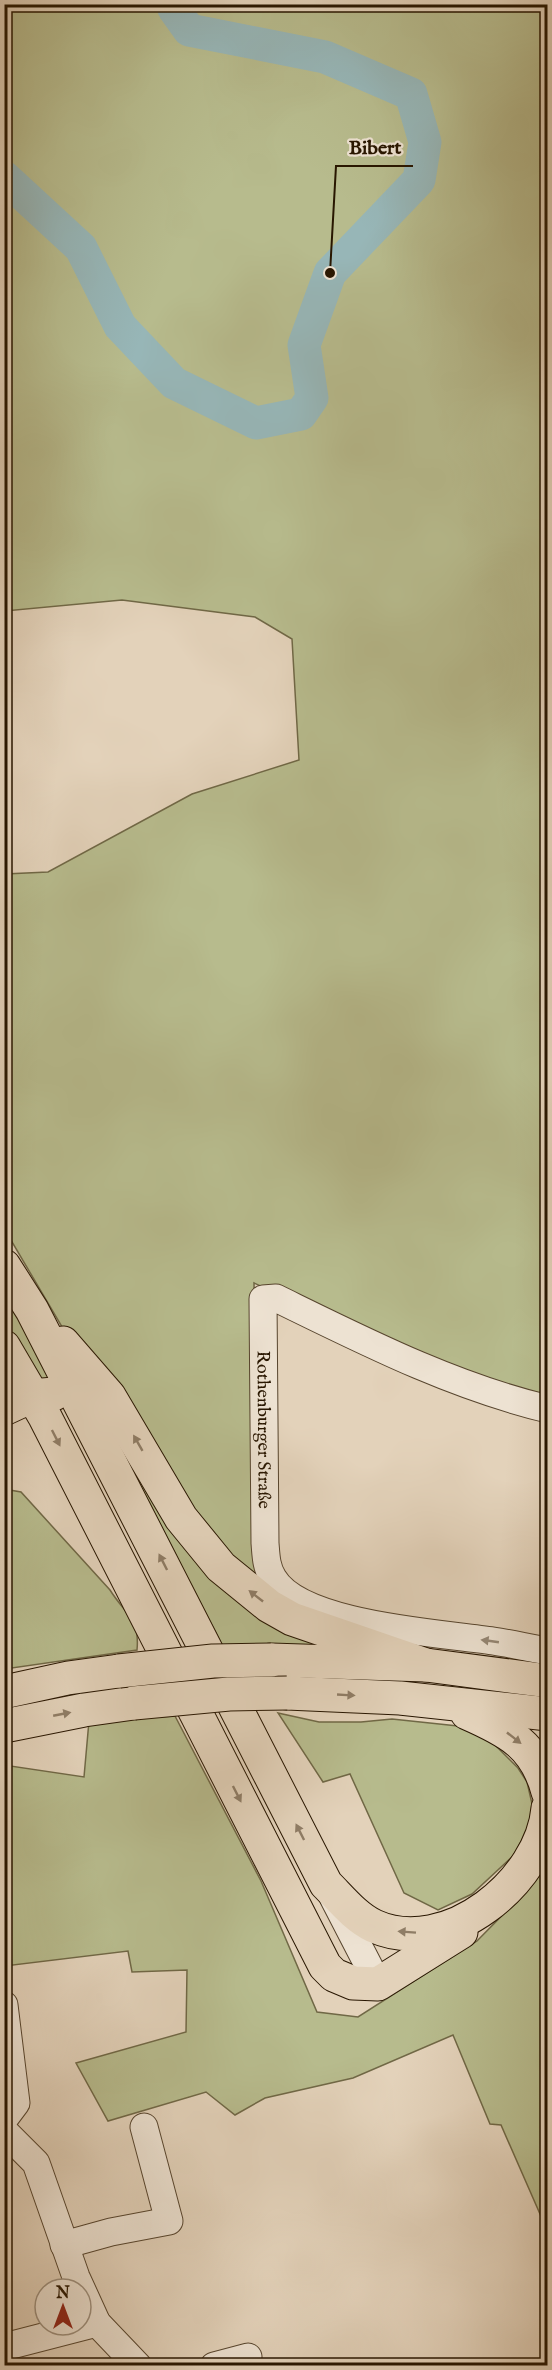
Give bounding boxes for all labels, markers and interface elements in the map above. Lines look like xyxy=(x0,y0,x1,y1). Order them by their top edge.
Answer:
callout: Bibert xyxy=(336,128,413,166)
text: Bibert xyxy=(349,136,401,161)
street label: Rothenburger Straße xyxy=(250,1350,275,1509)
one-way arrow xyxy=(51,1430,60,1447)
one-way arrow xyxy=(133,1434,143,1451)
one-way arrow xyxy=(158,1554,168,1571)
one-way arrow xyxy=(248,1590,264,1603)
one-way arrow xyxy=(480,1636,499,1645)
one-way arrow xyxy=(336,1690,355,1699)
one-way arrow xyxy=(52,1709,71,1718)
one-way arrow xyxy=(506,1731,522,1744)
one-way arrow xyxy=(232,1786,242,1803)
one-way arrow xyxy=(295,1823,305,1840)
one-way arrow xyxy=(397,1928,416,1937)
north arrow xyxy=(33,2277,93,2337)
text: N xyxy=(55,2284,70,2304)

